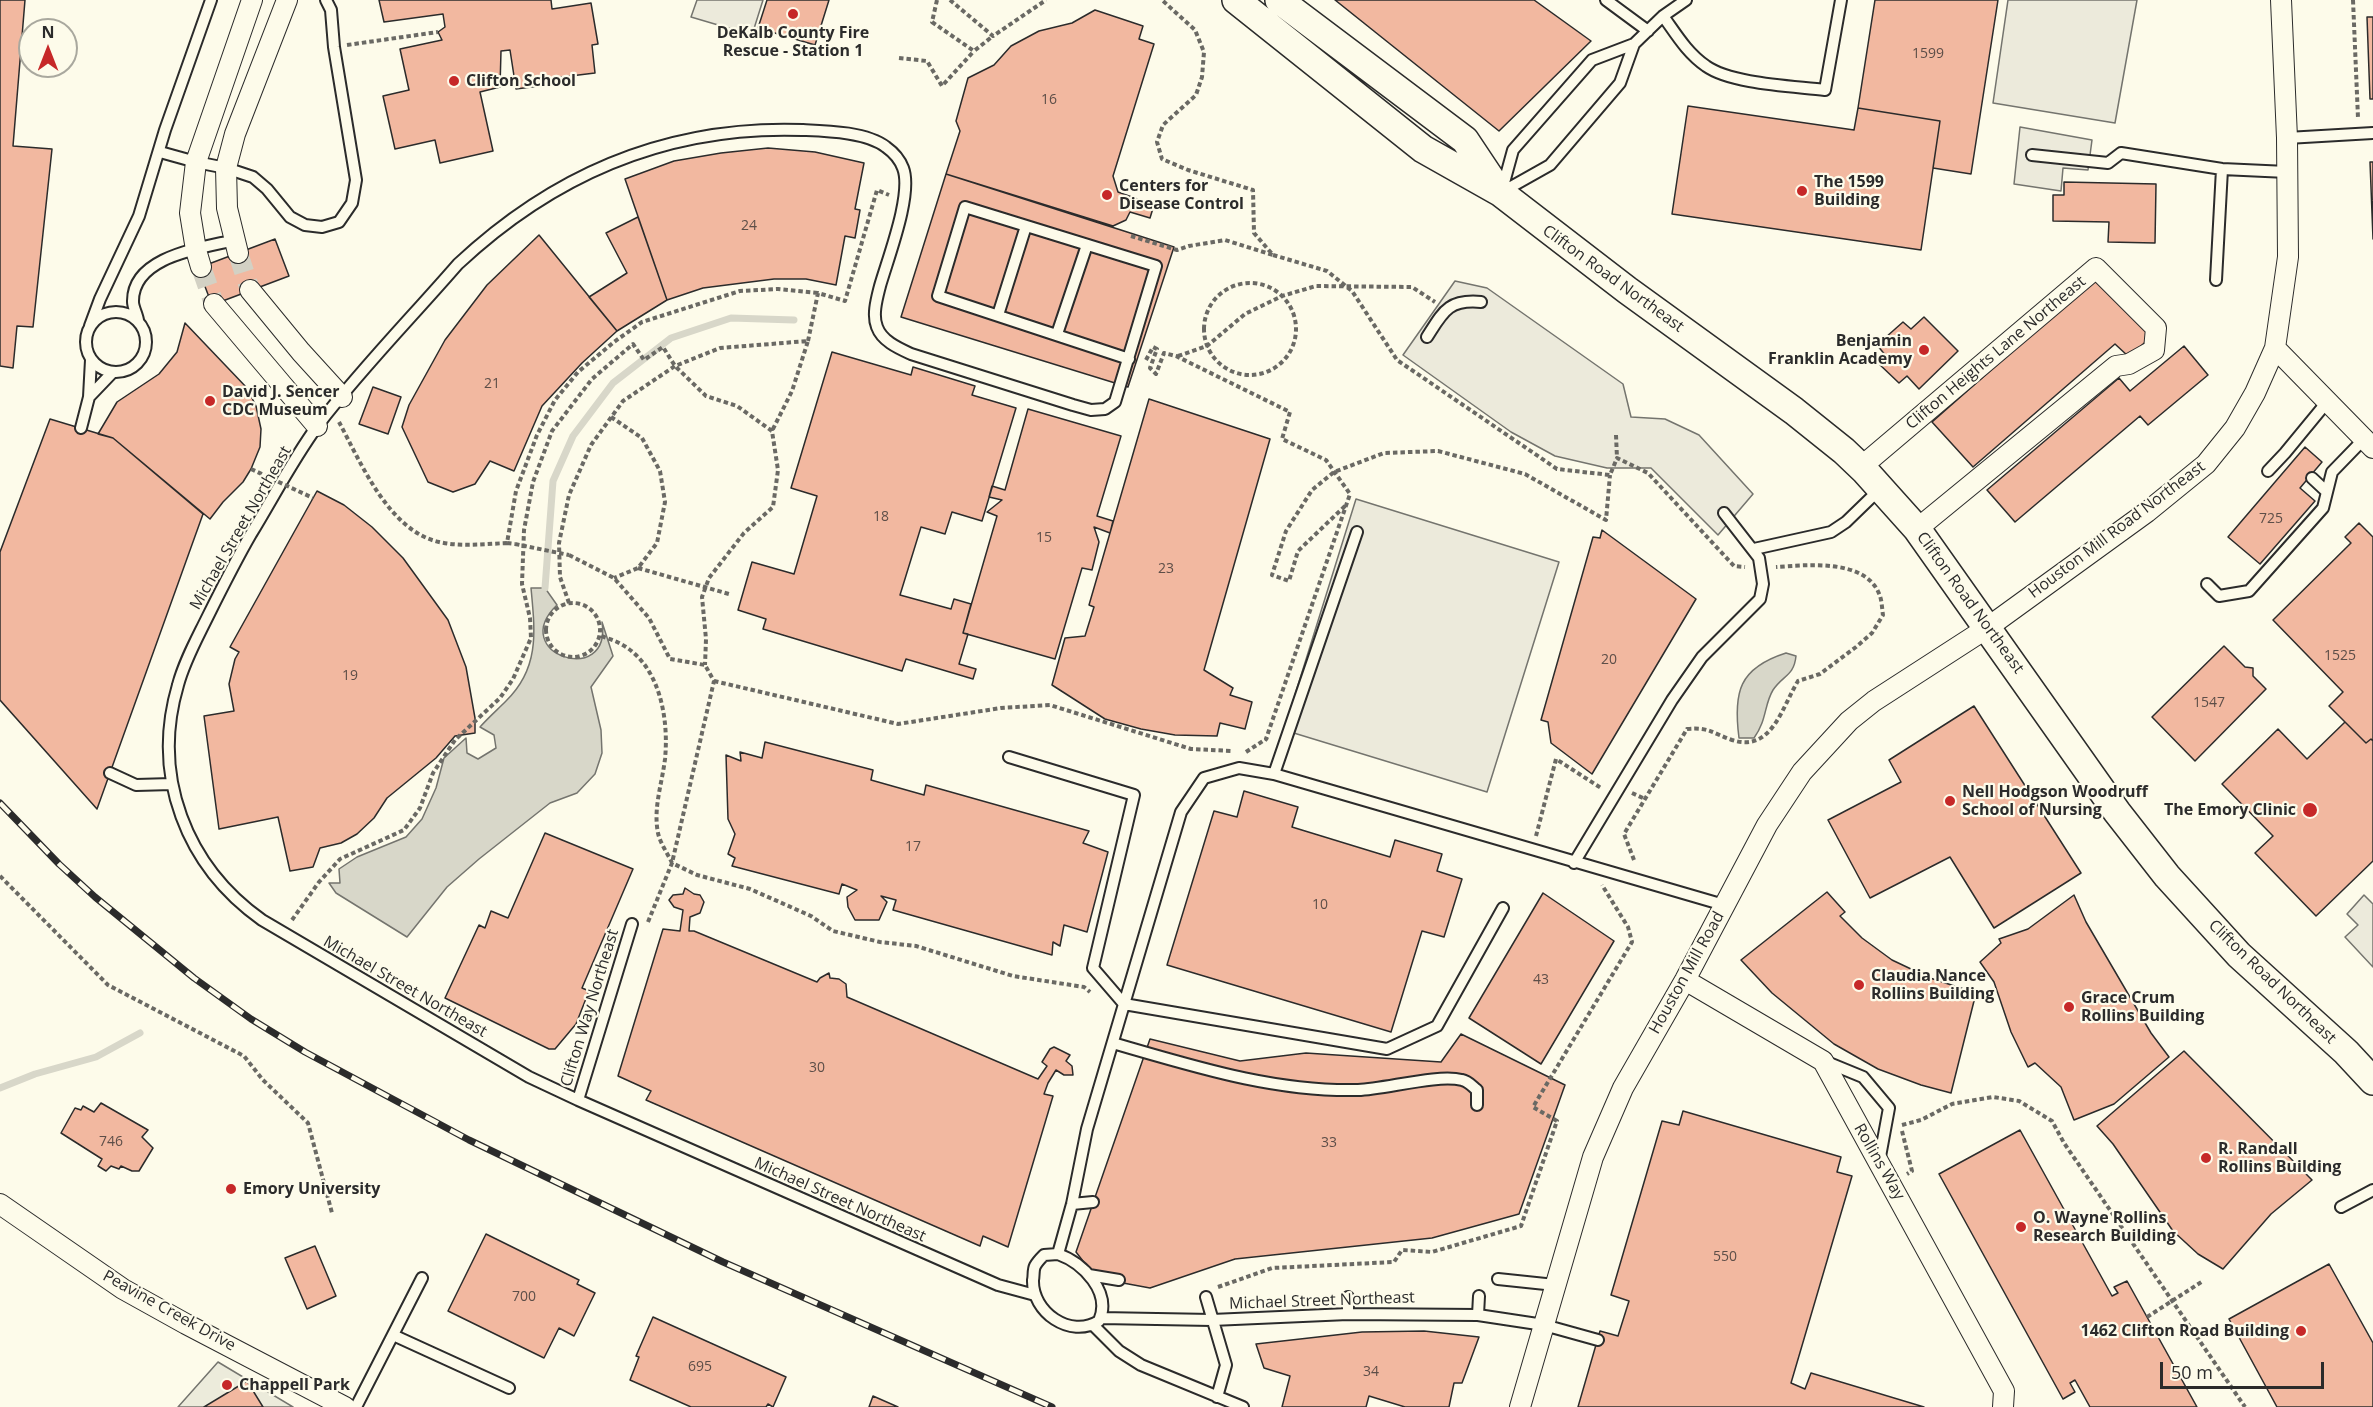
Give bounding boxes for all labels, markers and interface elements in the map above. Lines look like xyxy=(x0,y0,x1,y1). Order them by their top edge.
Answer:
marker: DeKalb County Fire Rescue - Station 1 xyxy=(786,7,800,21)
north arrow xyxy=(18,18,78,78)
text: N xyxy=(41,21,55,43)
place label: DeKalb County Fire Rescue - Station 1 xyxy=(717,23,869,61)
house number: 1599 xyxy=(1912,46,1944,62)
place label: Clifton School xyxy=(466,71,576,91)
marker: Clifton School xyxy=(447,74,461,88)
house number: 16 xyxy=(1041,92,1057,108)
place label: The 1599 Building xyxy=(1814,172,1884,210)
place label: Centers for Disease Control xyxy=(1119,176,1244,214)
marker: The 1599 Building xyxy=(1795,184,1809,198)
marker: Centers for Disease Control xyxy=(1100,188,1114,202)
house number: 24 xyxy=(741,218,757,234)
street label: Clifton Road Northeast xyxy=(1539,221,1687,337)
street label: Clifton Heights Lane Northeast xyxy=(1902,272,2090,434)
place label: Benjamin Franklin Academy xyxy=(1768,331,1912,369)
marker: Benjamin Franklin Academy xyxy=(1917,343,1931,357)
house number: 21 xyxy=(484,376,500,392)
place label: David J. Sencer CDC Museum xyxy=(222,382,340,420)
marker: David J. Sencer CDC Museum xyxy=(203,394,217,408)
street label: Michael Street Northeast xyxy=(186,443,296,613)
street label: Houston Mill Road Northeast xyxy=(2025,457,2209,603)
house number: 18 xyxy=(873,509,889,525)
house number: 725 xyxy=(2259,511,2283,527)
street label: Clifton Road Northeast xyxy=(1912,529,2028,677)
house number: 15 xyxy=(1036,530,1052,546)
house number: 23 xyxy=(1158,561,1174,577)
house number: 1525 xyxy=(2324,648,2356,664)
house number: 20 xyxy=(1601,652,1617,668)
house number: 19 xyxy=(342,668,358,684)
house number: 1547 xyxy=(2193,695,2225,711)
place label: Nell Hodgson Woodruff School of Nursing xyxy=(1962,782,2148,820)
marker: Nell Hodgson Woodruff School of Nursing xyxy=(1943,794,1957,808)
place label: The Emory Clinic xyxy=(2164,800,2296,820)
marker: The Emory Clinic xyxy=(2301,801,2319,819)
house number: 17 xyxy=(905,839,921,855)
house number: 10 xyxy=(1312,897,1328,913)
street label: Houston Mill Road xyxy=(1645,908,1729,1038)
street label: Clifton Road Northeast xyxy=(2204,916,2340,1048)
street label: Clifton Way Northeast xyxy=(557,927,623,1089)
street label: Michael Street Northeast xyxy=(320,932,490,1042)
place label: Claudia Nance Rollins Building xyxy=(1871,966,1994,1004)
house number: 43 xyxy=(1533,972,1549,988)
marker: Claudia Nance Rollins Building xyxy=(1852,978,1866,992)
place label: Grace Crum Rollins Building xyxy=(2081,988,2204,1026)
marker: Grace Crum Rollins Building xyxy=(2062,1000,2076,1014)
house number: 30 xyxy=(809,1060,825,1076)
street label: Rollins Way xyxy=(1849,1120,1909,1204)
house number: 746 xyxy=(99,1134,123,1150)
house number: 33 xyxy=(1321,1135,1337,1151)
place label: R. Randall Rollins Building xyxy=(2218,1139,2341,1177)
marker: R. Randall Rollins Building xyxy=(2199,1151,2213,1165)
street label: Michael Street Northeast xyxy=(751,1153,929,1247)
place label: Emory University xyxy=(243,1179,380,1199)
marker: Emory University xyxy=(224,1182,238,1196)
place label: O. Wayne Rollins Research Building xyxy=(2033,1208,2176,1246)
marker: O. Wayne Rollins Research Building xyxy=(2014,1220,2028,1234)
house number: 550 xyxy=(1713,1249,1737,1265)
street label: Peavine Creek Drive xyxy=(99,1267,239,1355)
street label: Michael Street Northeast xyxy=(1229,1288,1415,1314)
house number: 700 xyxy=(512,1289,536,1305)
place label: 1462 Clifton Road Building xyxy=(2081,1321,2289,1341)
marker: 1462 Clifton Road Building xyxy=(2294,1324,2308,1338)
scale bar xyxy=(2163,1350,2326,1388)
house number: 695 xyxy=(688,1359,712,1375)
text: 50 m xyxy=(2171,1360,2213,1384)
house number: 34 xyxy=(1363,1364,1379,1380)
place label: Chappell Park xyxy=(239,1375,350,1395)
marker: Chappell Park xyxy=(220,1378,234,1392)

